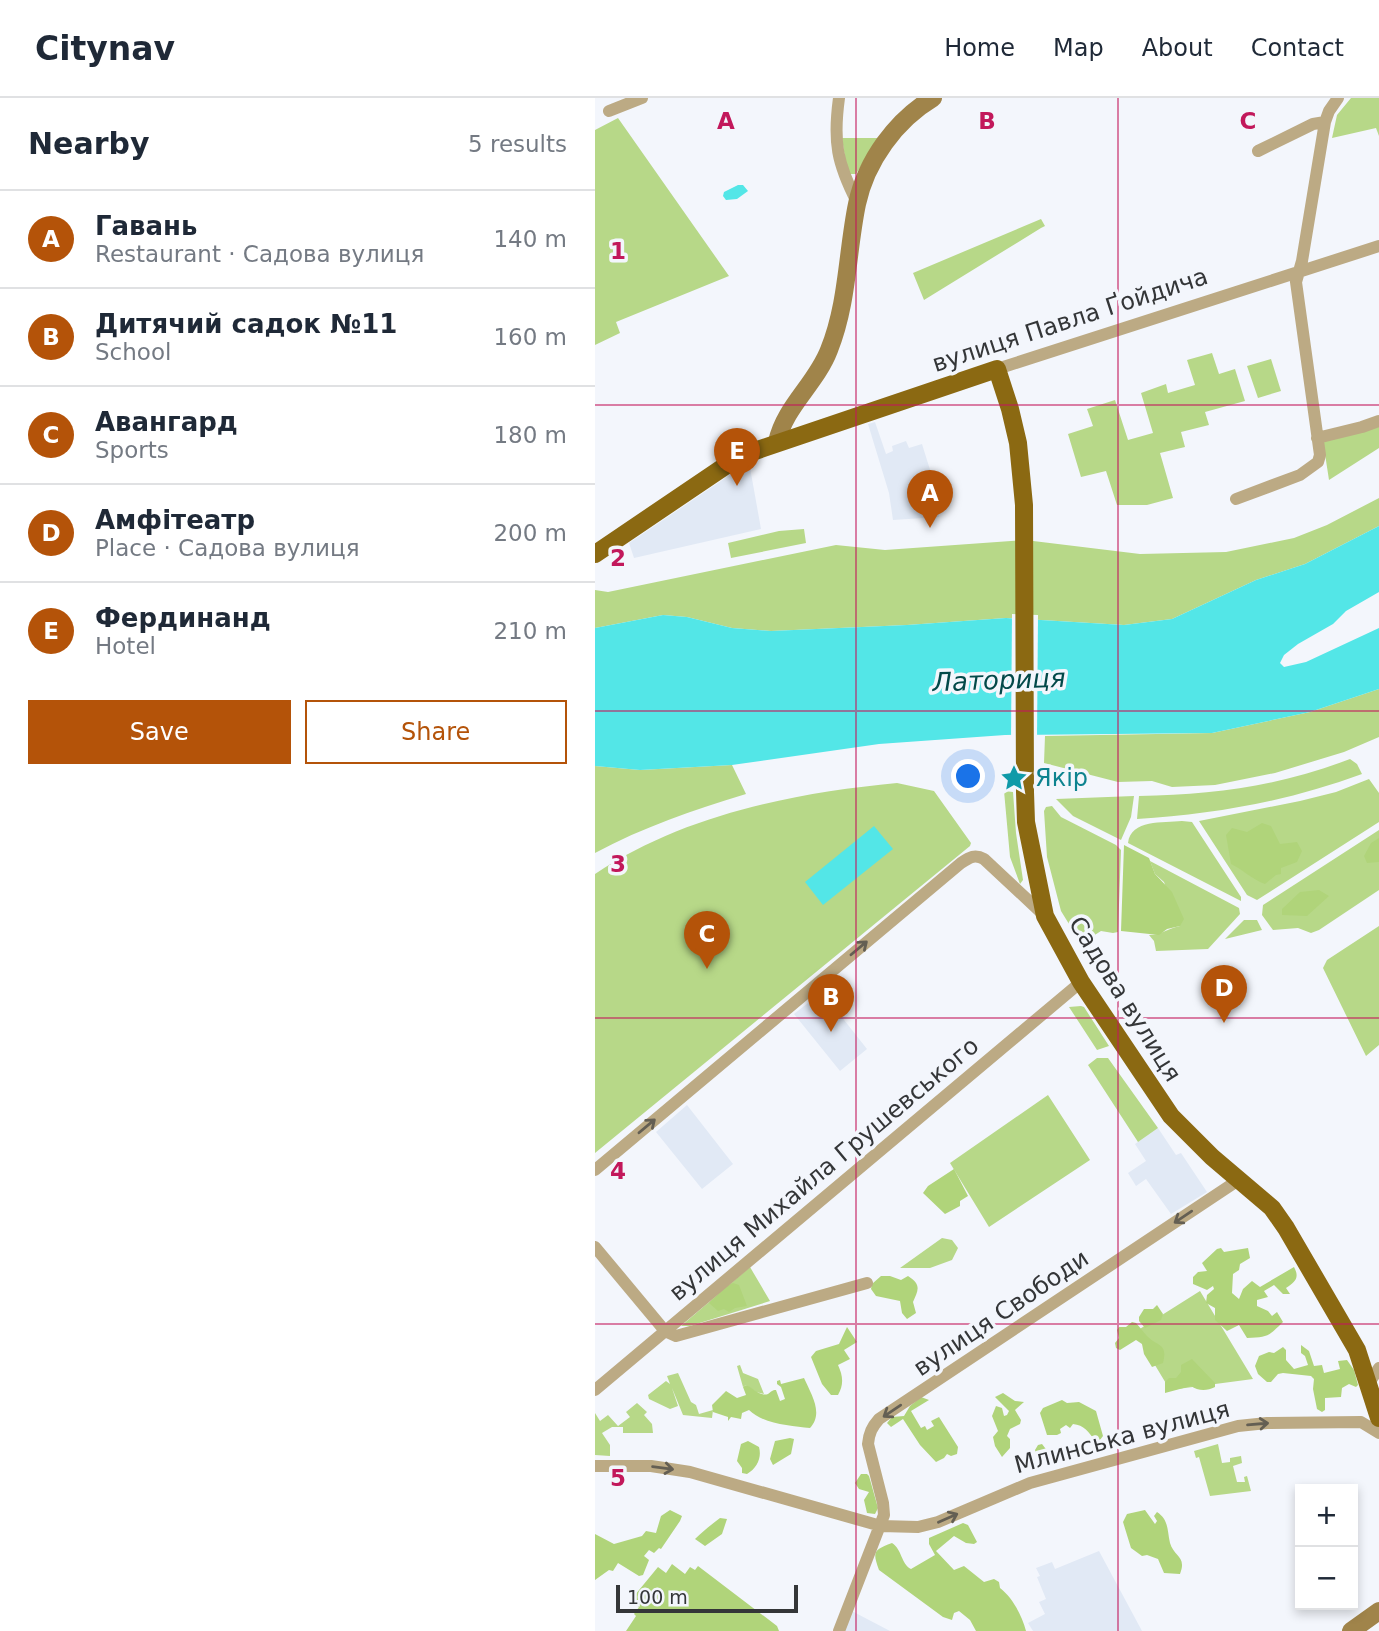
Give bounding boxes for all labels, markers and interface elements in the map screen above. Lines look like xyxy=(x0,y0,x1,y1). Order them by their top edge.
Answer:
text: Citynav xyxy=(35,29,175,68)
text: Home xyxy=(944,34,1015,62)
text: Map xyxy=(1053,34,1104,62)
text: About xyxy=(1142,34,1213,62)
text: Contact xyxy=(1251,34,1344,62)
text: A xyxy=(717,108,735,134)
text: B xyxy=(978,108,996,134)
text: C xyxy=(1240,108,1256,134)
text: Nearby xyxy=(28,126,150,161)
text: 5 results xyxy=(468,131,567,157)
text: Гавань xyxy=(95,211,198,241)
text: A xyxy=(42,226,60,252)
text: 140 m xyxy=(493,226,567,252)
text: 1 xyxy=(610,238,626,264)
text: Restaurant · Садова вулиця xyxy=(95,241,424,267)
street label: вулиця Павла Ґойдича xyxy=(929,262,1211,378)
text: Дитячий садок №11 xyxy=(95,309,397,339)
text: B xyxy=(42,324,60,350)
text: 160 m xyxy=(493,324,567,350)
text: School xyxy=(95,339,171,365)
text: Авангард xyxy=(95,407,238,437)
text: C xyxy=(43,422,59,448)
text: 180 m xyxy=(493,422,567,448)
pin: E xyxy=(714,428,760,486)
text: Sports xyxy=(95,437,169,463)
pin: A xyxy=(907,470,953,528)
text: Амфітеатр xyxy=(95,505,255,535)
text: D xyxy=(41,520,61,546)
text: 200 m xyxy=(493,520,567,546)
text: Place · Садова вулиця xyxy=(95,535,359,561)
text: 2 xyxy=(610,545,626,571)
text: Фердинанд xyxy=(95,603,271,633)
text: E xyxy=(43,618,59,644)
text: 210 m xyxy=(493,618,567,644)
text: Hotel xyxy=(95,633,156,659)
water label: Латориця xyxy=(931,663,1066,697)
button: Save xyxy=(28,700,291,764)
button: Share xyxy=(305,700,567,764)
your location xyxy=(951,759,985,793)
place icon: Якір xyxy=(999,763,1029,793)
place label: Якір xyxy=(1035,764,1088,792)
text: 3 xyxy=(610,851,626,877)
pin: C xyxy=(684,911,730,969)
street label: Садова вулиця xyxy=(1063,911,1187,1087)
one-way arrow xyxy=(849,940,867,956)
pin: D xyxy=(1201,965,1247,1023)
pin: B xyxy=(808,974,854,1032)
street label: вулиця Михайла Грушевського xyxy=(664,1031,984,1307)
one-way arrow xyxy=(638,1118,656,1134)
text: 4 xyxy=(610,1158,626,1184)
one-way arrow xyxy=(1174,1210,1193,1224)
street label: вулиця Свободи xyxy=(908,1244,1094,1382)
street label: Млинська вулиця xyxy=(1011,1395,1233,1479)
one-way arrow xyxy=(882,1404,902,1418)
one-way arrow xyxy=(1246,1417,1269,1430)
one-way arrow xyxy=(651,1461,674,1474)
text: 5 xyxy=(610,1465,626,1491)
map controls xyxy=(1295,1484,1358,1610)
button: + xyxy=(1295,1484,1358,1547)
one-way arrow xyxy=(937,1511,958,1524)
button: − xyxy=(1295,1547,1358,1610)
scale bar xyxy=(616,1582,798,1614)
text: 100 m xyxy=(627,1586,688,1608)

